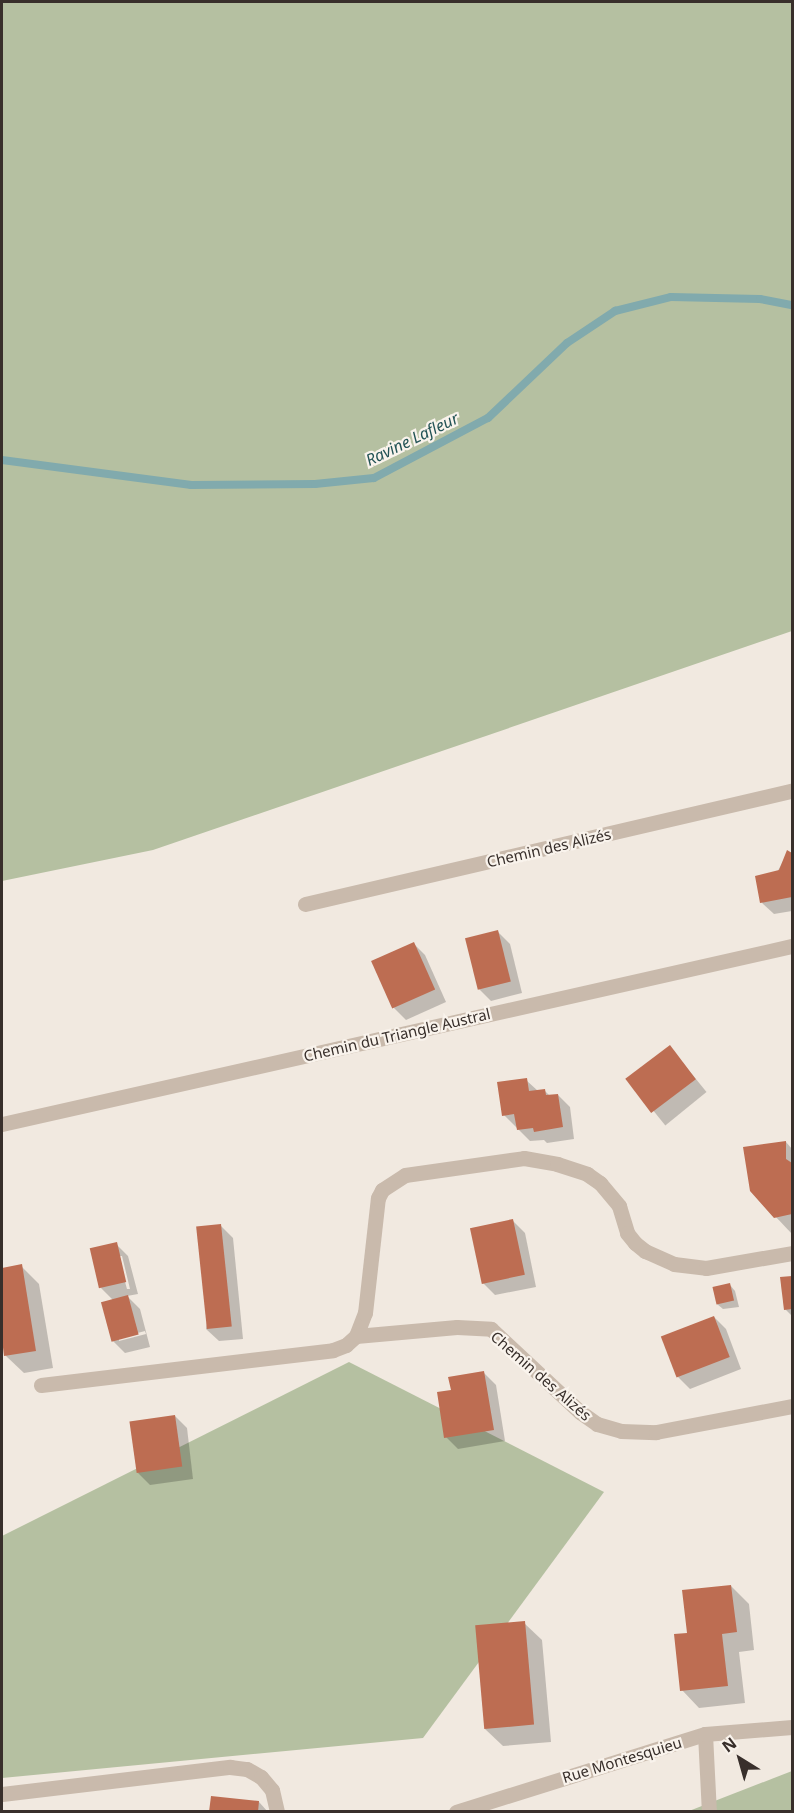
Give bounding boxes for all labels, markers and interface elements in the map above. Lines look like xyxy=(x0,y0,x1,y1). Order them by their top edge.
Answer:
water label: Ravine Lafleur xyxy=(362,408,462,470)
street label: Chemin des Alizés xyxy=(485,825,613,871)
street label: Chemin du Triangle Austral xyxy=(302,1005,492,1065)
street label: Chemin des Alizés xyxy=(487,1328,595,1424)
north arrow xyxy=(710,1729,770,1789)
text: N xyxy=(717,1732,741,1757)
street label: Rue Montesquieu xyxy=(560,1733,684,1787)

